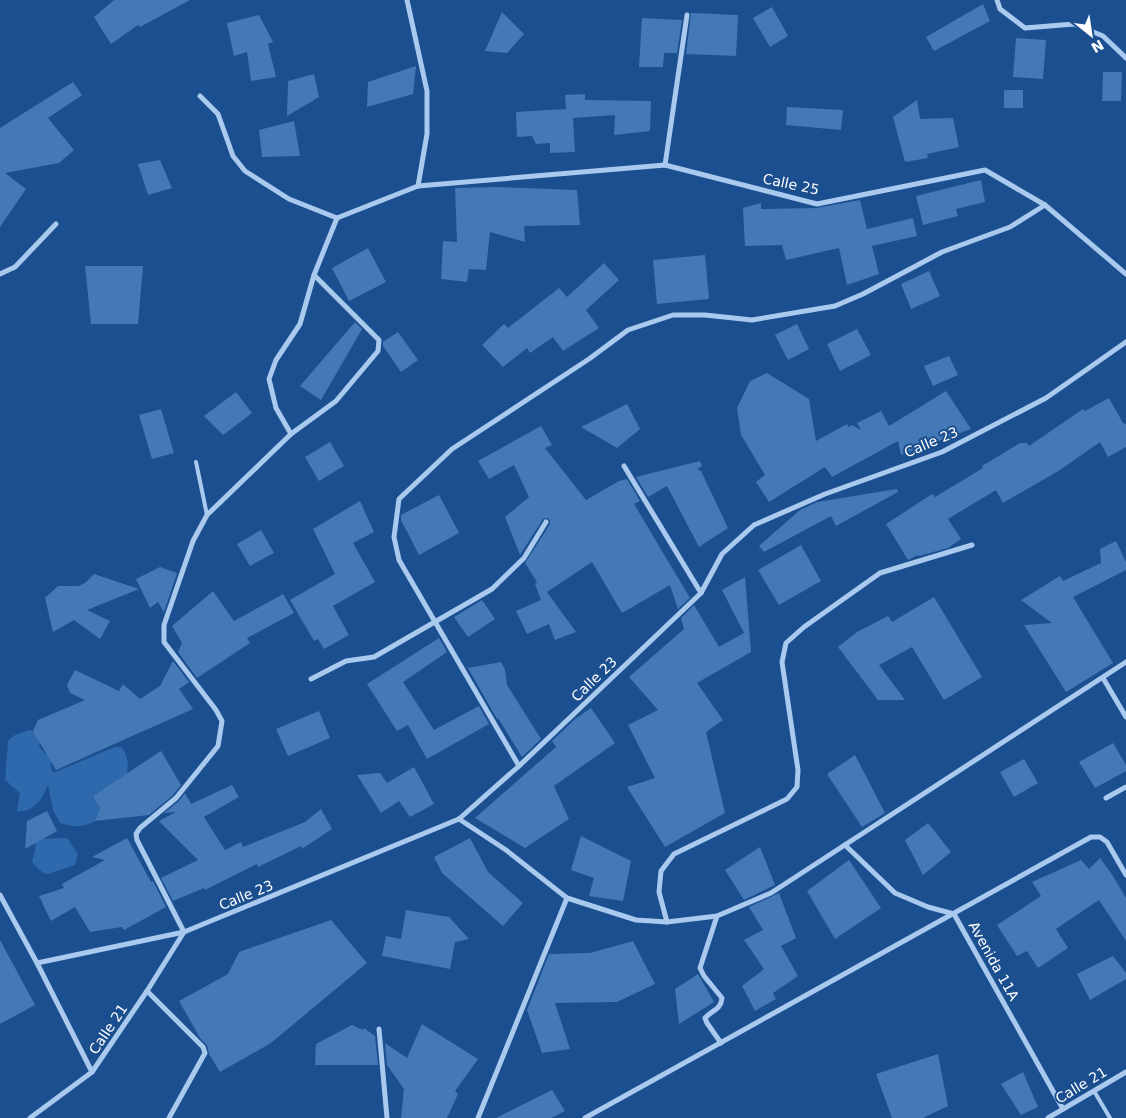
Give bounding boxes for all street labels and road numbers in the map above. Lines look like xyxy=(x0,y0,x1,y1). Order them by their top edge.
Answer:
street label: Calle 25 xyxy=(761,170,821,198)
street label: Calle 23 xyxy=(902,423,960,461)
street label: Calle 23 xyxy=(568,653,620,705)
street label: Calle 23 xyxy=(217,877,275,913)
street label: Avenida 11A xyxy=(966,919,1022,1004)
street label: Calle 21 xyxy=(85,1001,131,1057)
street label: Calle 21 xyxy=(1052,1063,1110,1107)

